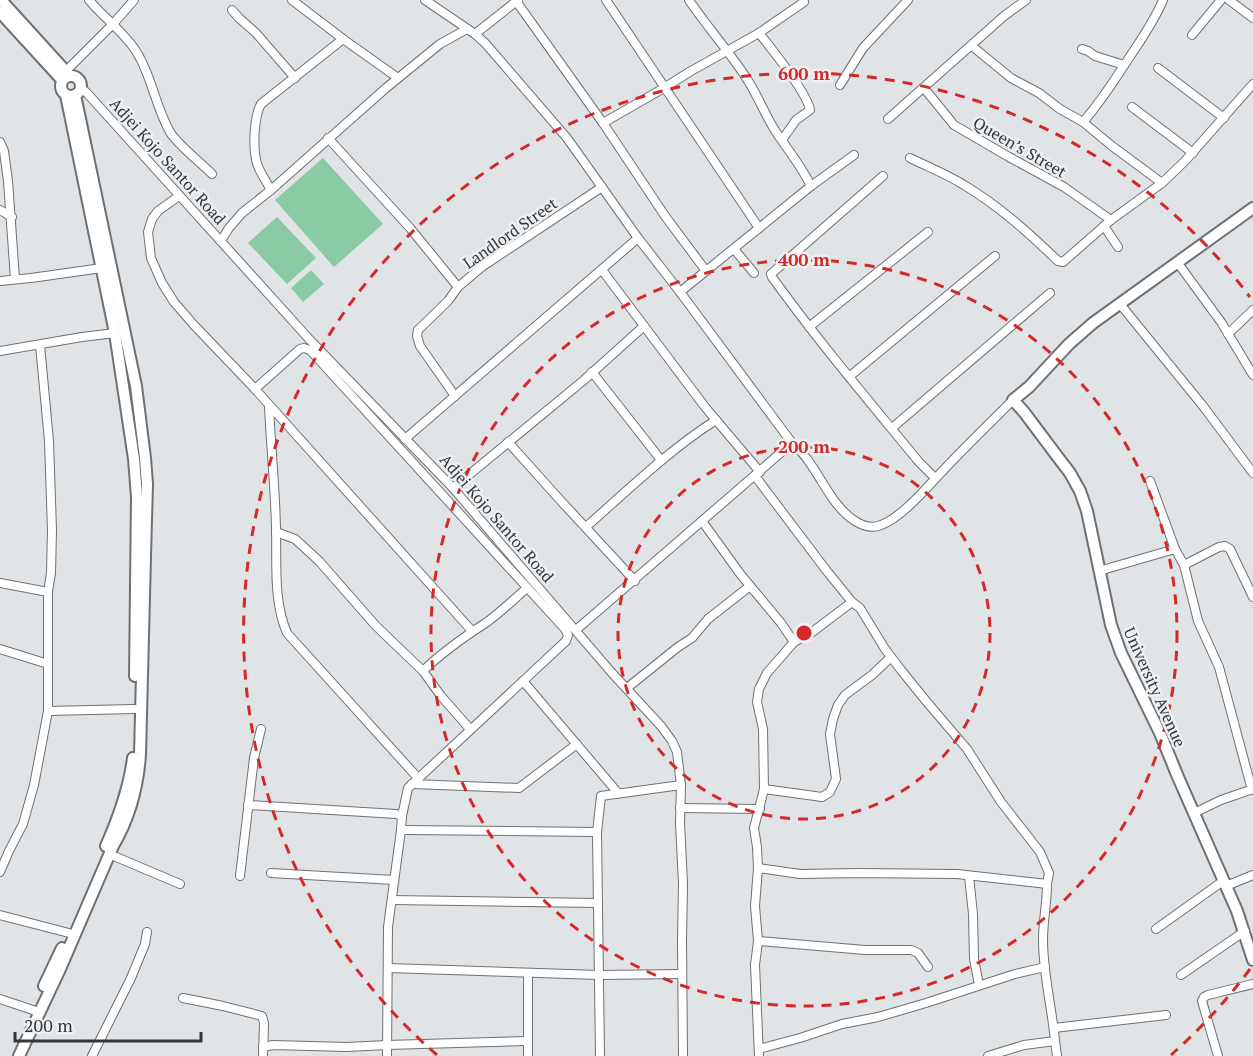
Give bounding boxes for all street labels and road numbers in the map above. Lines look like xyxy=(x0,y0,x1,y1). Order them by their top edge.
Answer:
street label: Adjei Kojo Santor Road xyxy=(105,93,231,229)
street label: Queen’s Street xyxy=(969,111,1071,183)
street label: Landlord Street xyxy=(458,192,562,274)
street label: Adjei Kojo Santor Road xyxy=(435,449,559,587)
street label: University Avenue xyxy=(1119,624,1191,750)

